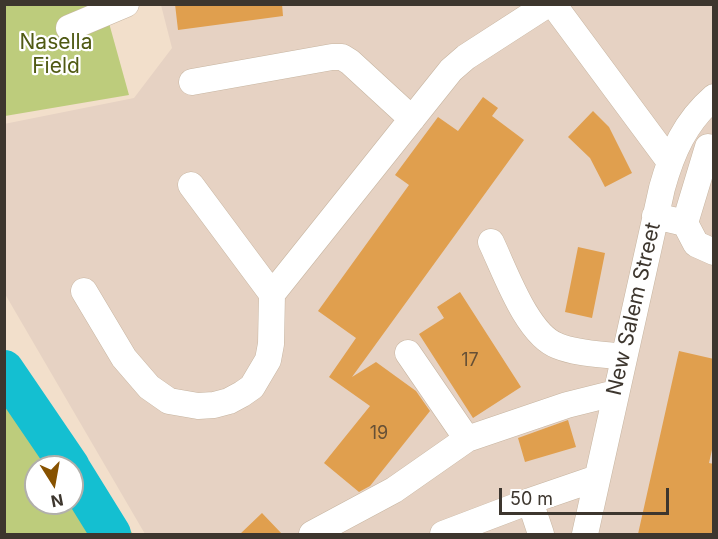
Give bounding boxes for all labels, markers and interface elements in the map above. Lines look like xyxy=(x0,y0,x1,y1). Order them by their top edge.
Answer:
park label: Nasella Field xyxy=(20,30,92,80)
street label: New Salem Street xyxy=(602,220,666,398)
house number: 17 xyxy=(461,350,479,372)
house number: 19 xyxy=(370,423,388,445)
north arrow xyxy=(24,455,84,515)
scale bar xyxy=(502,476,672,514)
text: 50 m xyxy=(510,488,553,509)
text: N xyxy=(49,490,65,512)

